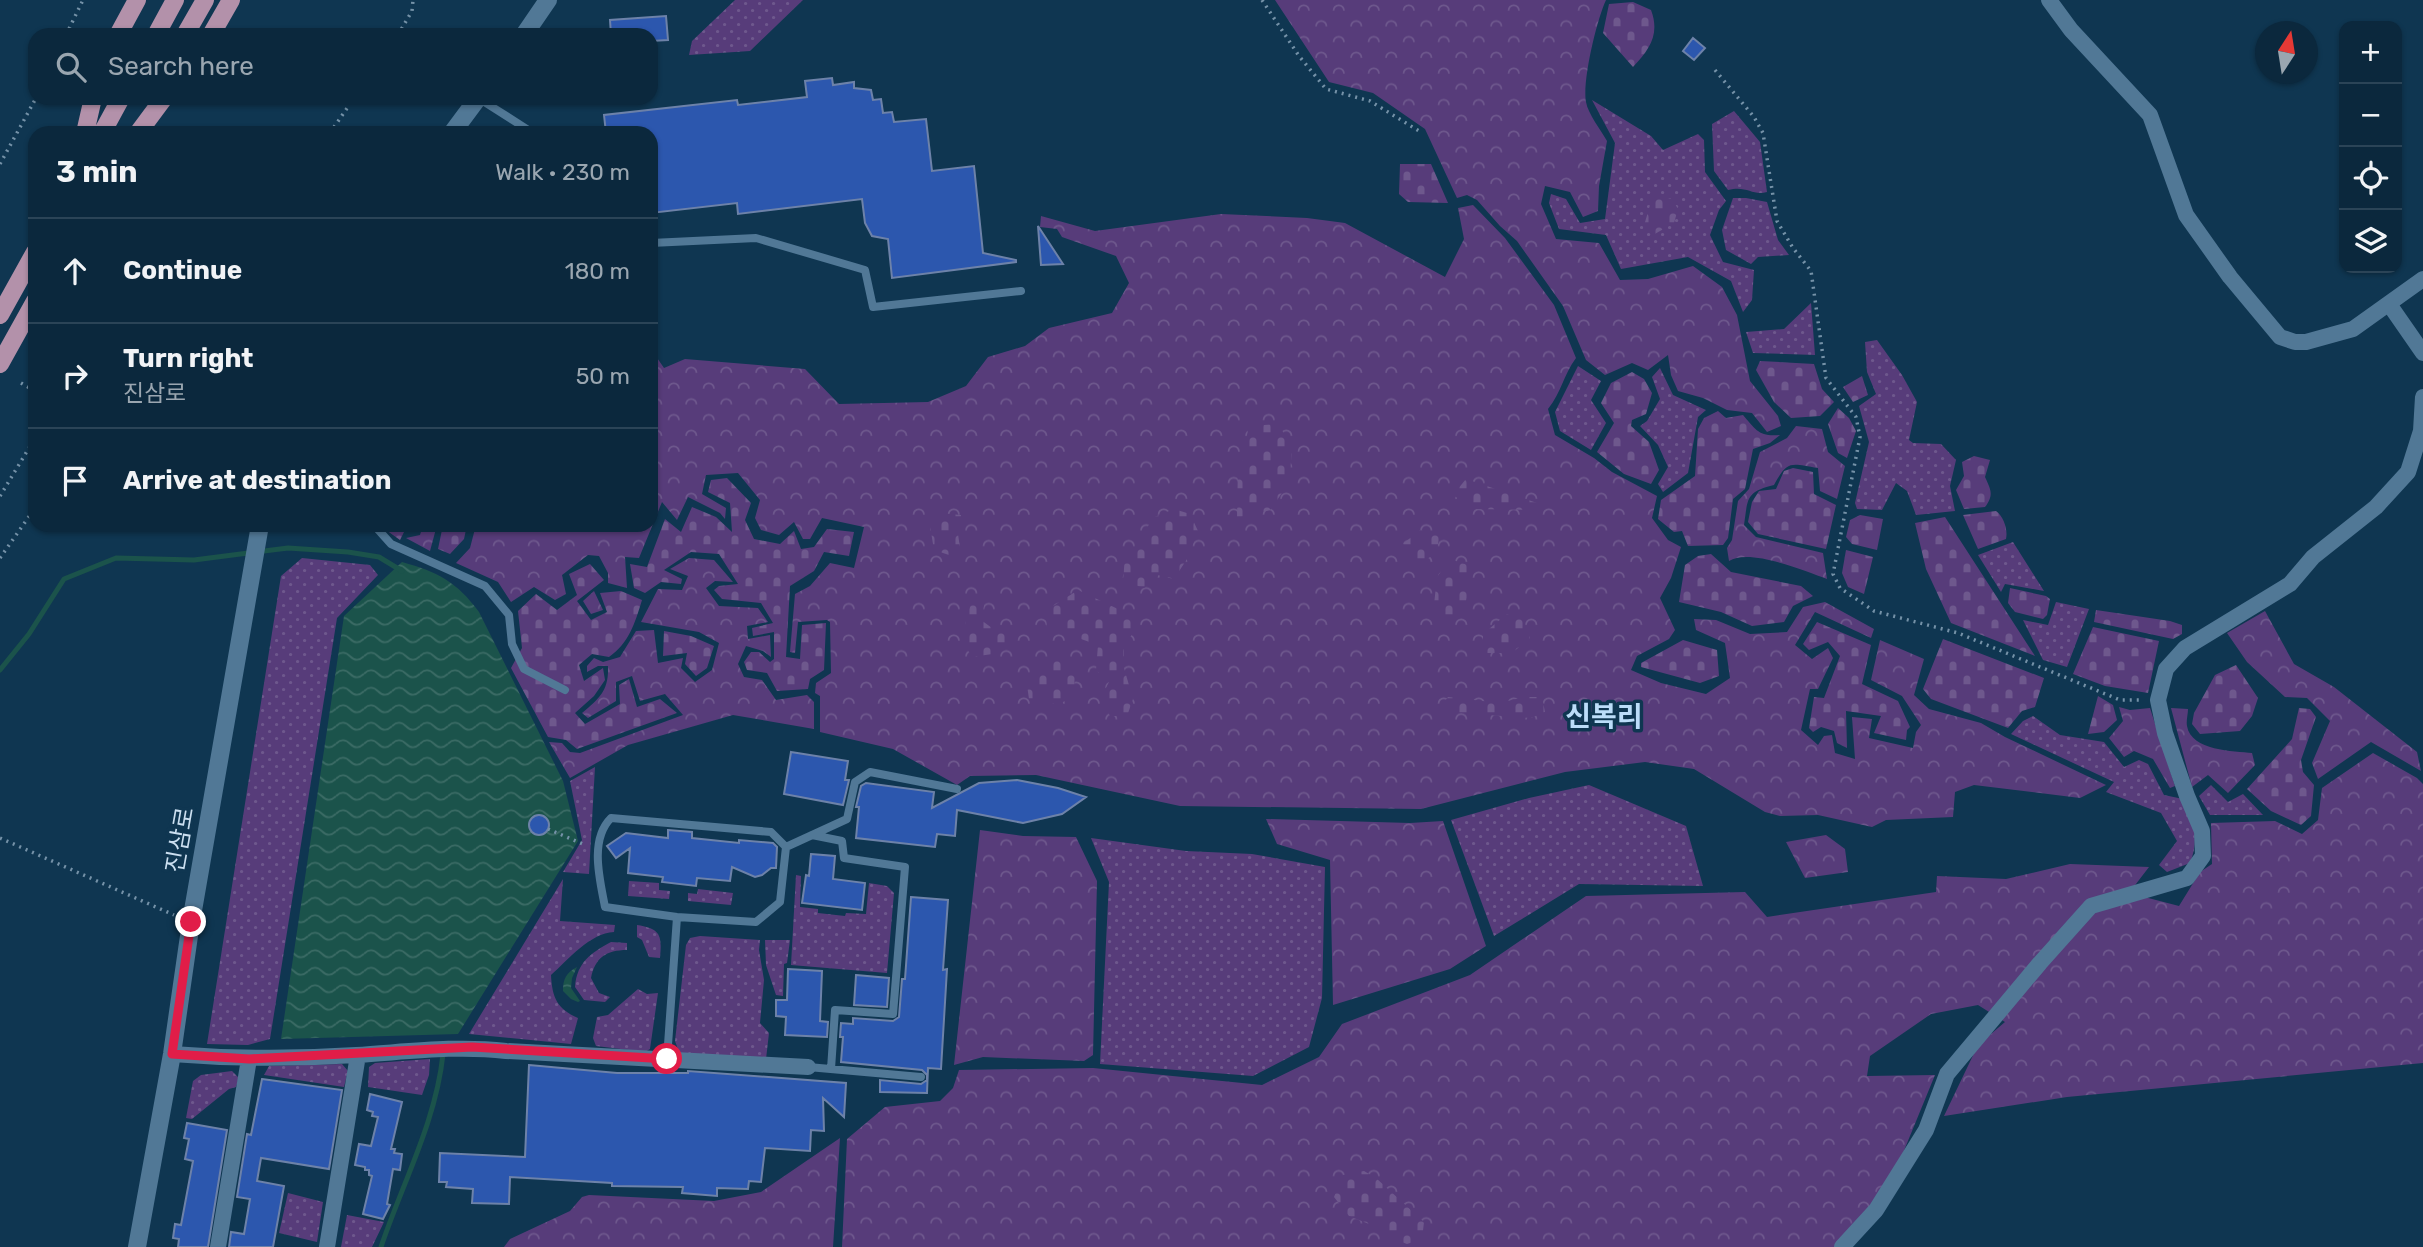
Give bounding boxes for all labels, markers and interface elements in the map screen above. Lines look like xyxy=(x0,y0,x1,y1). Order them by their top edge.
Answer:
north arrow xyxy=(2255,21,2318,84)
map controls xyxy=(2339,21,2402,273)
button: + xyxy=(2339,21,2402,84)
search box xyxy=(28,28,658,105)
icon: search xyxy=(52,48,90,86)
text: Search here xyxy=(108,51,254,82)
button: − xyxy=(2339,84,2402,147)
button: locate xyxy=(2339,147,2402,210)
text: 3 min xyxy=(56,154,138,190)
text: Walk · 230 m xyxy=(495,158,630,186)
button: layers xyxy=(2339,210,2402,273)
icon: ahead xyxy=(56,252,94,290)
text: Continue xyxy=(123,255,242,286)
text: 180 m xyxy=(565,257,630,285)
text: Turn right xyxy=(123,343,253,374)
icon: right xyxy=(56,357,94,395)
text: 50 m xyxy=(576,362,630,390)
text: 진삼로 xyxy=(123,379,186,407)
icon: arrive xyxy=(56,462,94,500)
text: Arrive at destination xyxy=(123,465,391,496)
district label: 신복리 xyxy=(1565,700,1643,733)
street label: 진삼로 xyxy=(160,805,200,875)
route end xyxy=(175,906,206,937)
route start xyxy=(651,1043,682,1074)

